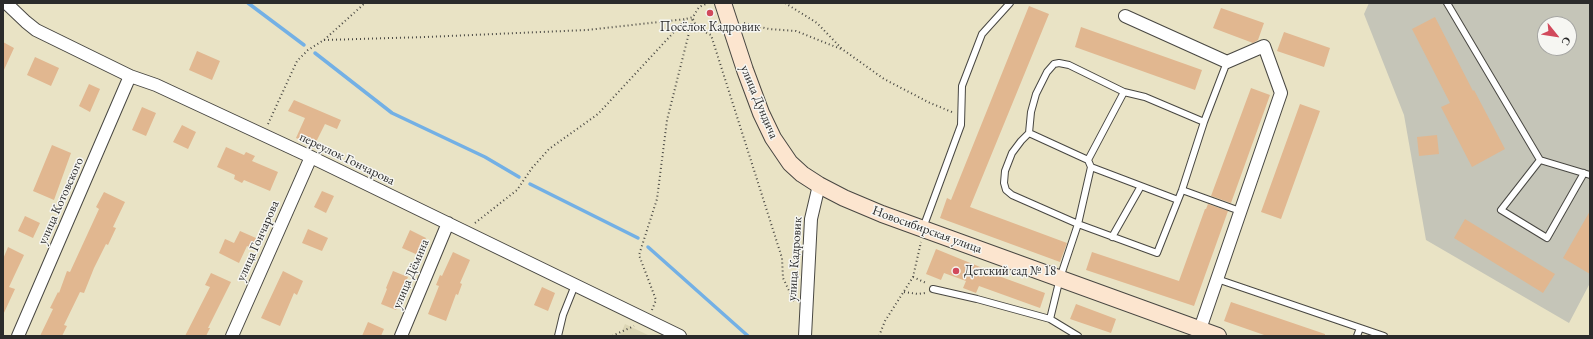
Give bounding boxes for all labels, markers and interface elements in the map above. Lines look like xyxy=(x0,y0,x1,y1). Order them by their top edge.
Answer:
marker: Посёлок Кадровик xyxy=(705,8,715,18)
north arrow xyxy=(1537,16,1577,56)
place label: Посёлок Кадровик xyxy=(660,19,760,35)
text: С xyxy=(1559,35,1575,48)
street label: улица Дундича xyxy=(737,63,781,141)
street label: переулок Гончарова xyxy=(297,129,397,189)
street label: улица Котовского xyxy=(35,155,87,247)
street label: улица Гончарова xyxy=(233,198,283,284)
street label: Новосибирская улица xyxy=(870,203,984,257)
street label: улица Кадровик xyxy=(784,216,806,302)
street label: улица Дёмина xyxy=(389,237,433,311)
place label: Детский сад № 18 xyxy=(964,263,1056,279)
marker: Детский сад № 18 xyxy=(951,266,961,276)

